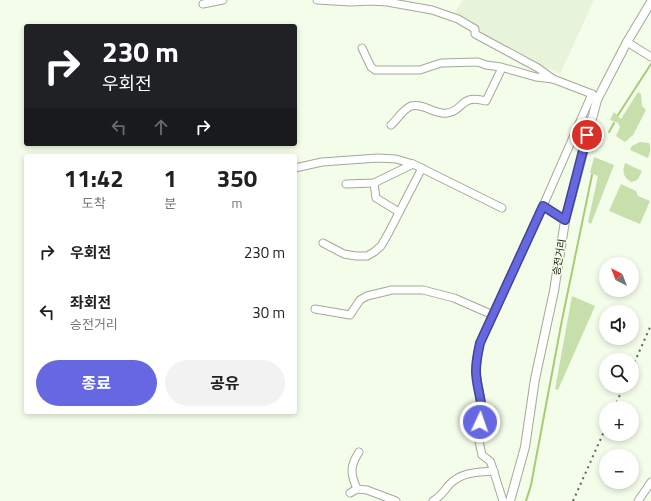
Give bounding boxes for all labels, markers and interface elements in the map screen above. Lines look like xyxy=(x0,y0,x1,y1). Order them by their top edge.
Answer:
text: 230 m xyxy=(102,30,179,73)
icon: right xyxy=(36,40,88,92)
text: 우회전 xyxy=(102,70,152,97)
icon: left xyxy=(108,116,130,138)
icon: ahead xyxy=(150,116,172,138)
icon: right xyxy=(192,116,214,138)
pin xyxy=(570,118,604,152)
icon: arrive xyxy=(576,124,598,146)
text: 11:42 xyxy=(64,160,124,196)
text: 1 xyxy=(164,160,177,196)
text: 350 xyxy=(217,160,257,196)
text: 도착 xyxy=(82,193,106,213)
text: 분 xyxy=(164,193,176,213)
text: m xyxy=(232,193,242,213)
street label: 승전거리 xyxy=(549,238,569,276)
icon: right xyxy=(36,241,58,263)
text: 우회전 xyxy=(70,241,111,264)
text: 230 m xyxy=(244,241,285,264)
north arrow xyxy=(599,257,639,297)
map controls xyxy=(599,257,639,489)
text: 좌회전 xyxy=(70,291,111,314)
icon: left xyxy=(36,301,58,323)
text: 30 m xyxy=(252,301,285,324)
button: sound xyxy=(599,305,639,345)
text: 승전거리 xyxy=(70,314,118,334)
button: search xyxy=(599,353,639,393)
button: 종료 xyxy=(36,360,157,406)
button: 공유 xyxy=(165,360,285,406)
position arrow xyxy=(459,401,501,443)
button: + xyxy=(599,401,639,441)
button: − xyxy=(599,449,639,489)

